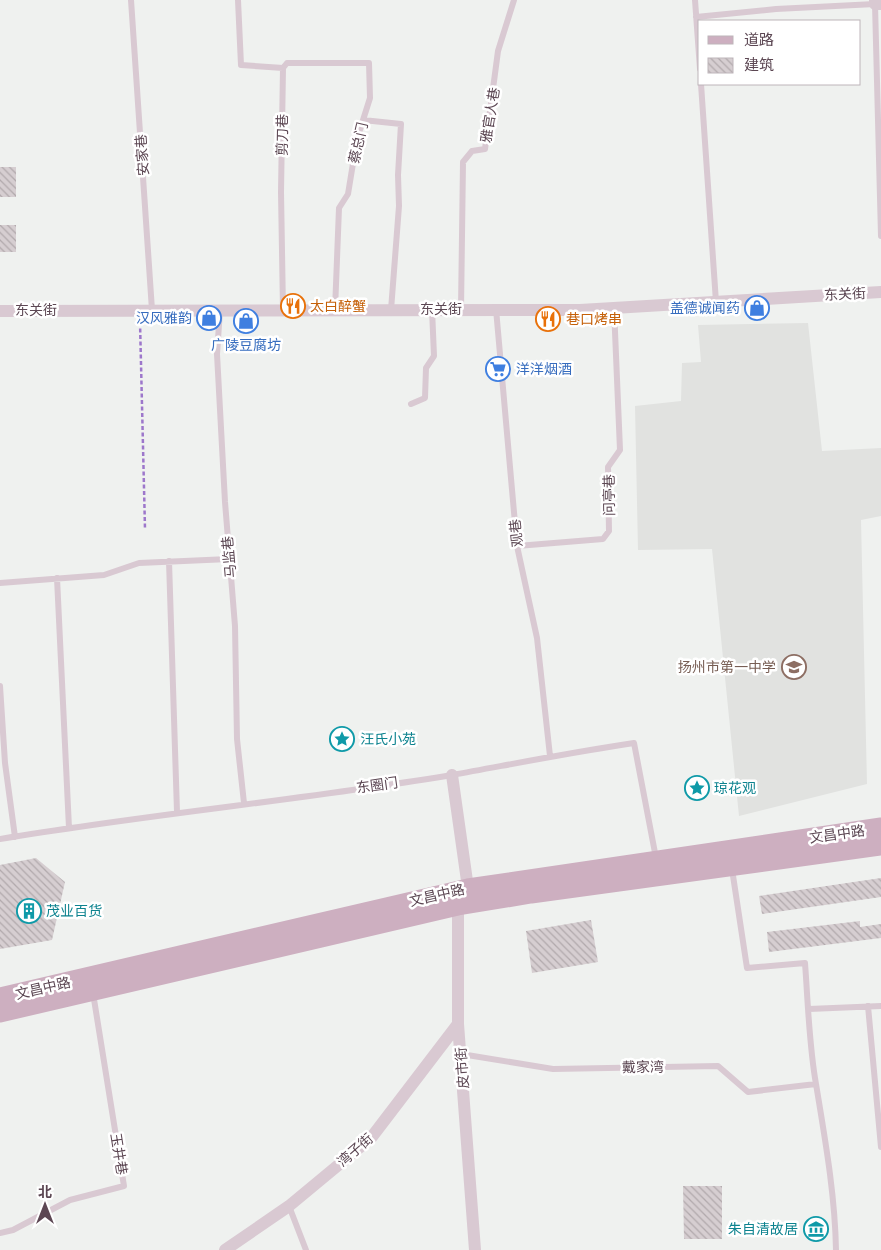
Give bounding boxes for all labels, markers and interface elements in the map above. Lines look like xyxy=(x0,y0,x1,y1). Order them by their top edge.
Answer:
legend xyxy=(698,20,861,85)
text: 道路 xyxy=(744,30,774,49)
text: 建筑 xyxy=(744,55,774,74)
street label: 雅官人巷 xyxy=(477,86,503,144)
street label: 剪刀巷 xyxy=(273,114,291,156)
street label: 蔡总门 xyxy=(345,121,371,165)
street label: 安家巷 xyxy=(132,133,152,177)
street label: 东关街 xyxy=(824,284,866,304)
restaurant icon: 太白醉蟹 xyxy=(280,293,306,319)
shop icon: 盖德诚闻药 xyxy=(744,295,770,321)
place label: 太白醉蟹 xyxy=(310,297,366,315)
place label: 盖德诚闻药 xyxy=(670,299,740,317)
street label: 东关街 xyxy=(420,300,462,318)
street label: 东关街 xyxy=(15,301,57,319)
shop icon: 汉风雅韵 xyxy=(196,305,222,331)
restaurant icon: 巷口烤串 xyxy=(535,306,561,332)
shop icon: 广陵豆腐坊 xyxy=(233,308,259,334)
place label: 汉风雅韵 xyxy=(136,309,192,327)
place label: 巷口烤串 xyxy=(566,310,622,328)
place label: 广陵豆腐坊 xyxy=(211,336,281,354)
supermarket icon: 洋洋烟酒 xyxy=(485,356,511,382)
place label: 洋洋烟酒 xyxy=(516,360,572,378)
street label: 问亭巷 xyxy=(600,474,618,516)
street label: 观巷 xyxy=(506,518,526,548)
street label: 马监巷 xyxy=(218,535,240,579)
school or university icon: 扬州市第一中学 xyxy=(781,654,807,680)
place label: 扬州市第一中学 xyxy=(678,658,776,676)
place icon: 汪氏小苑 xyxy=(329,726,355,752)
place label: 汪氏小苑 xyxy=(360,730,416,748)
street label: 东圈门 xyxy=(355,773,399,797)
place icon: 琼花观 xyxy=(684,775,710,801)
place label: 琼花观 xyxy=(714,779,756,797)
street label: 文昌中路 xyxy=(808,821,866,847)
street label: 文昌中路 xyxy=(408,880,466,910)
building icon: 茂业百货 xyxy=(16,898,42,924)
place label: 茂业百货 xyxy=(46,902,102,920)
street label: 文昌中路 xyxy=(14,973,72,1003)
street label: 皮市街 xyxy=(452,1046,472,1090)
street label: 戴家湾 xyxy=(622,1058,664,1076)
street label: 湾子街 xyxy=(333,1129,377,1171)
street label: 玉井巷 xyxy=(107,1132,131,1176)
north arrow xyxy=(20,1180,70,1230)
text: 北 xyxy=(38,1183,52,1201)
museum icon: 朱自清故居 xyxy=(803,1216,829,1242)
place label: 朱自清故居 xyxy=(728,1220,798,1238)

